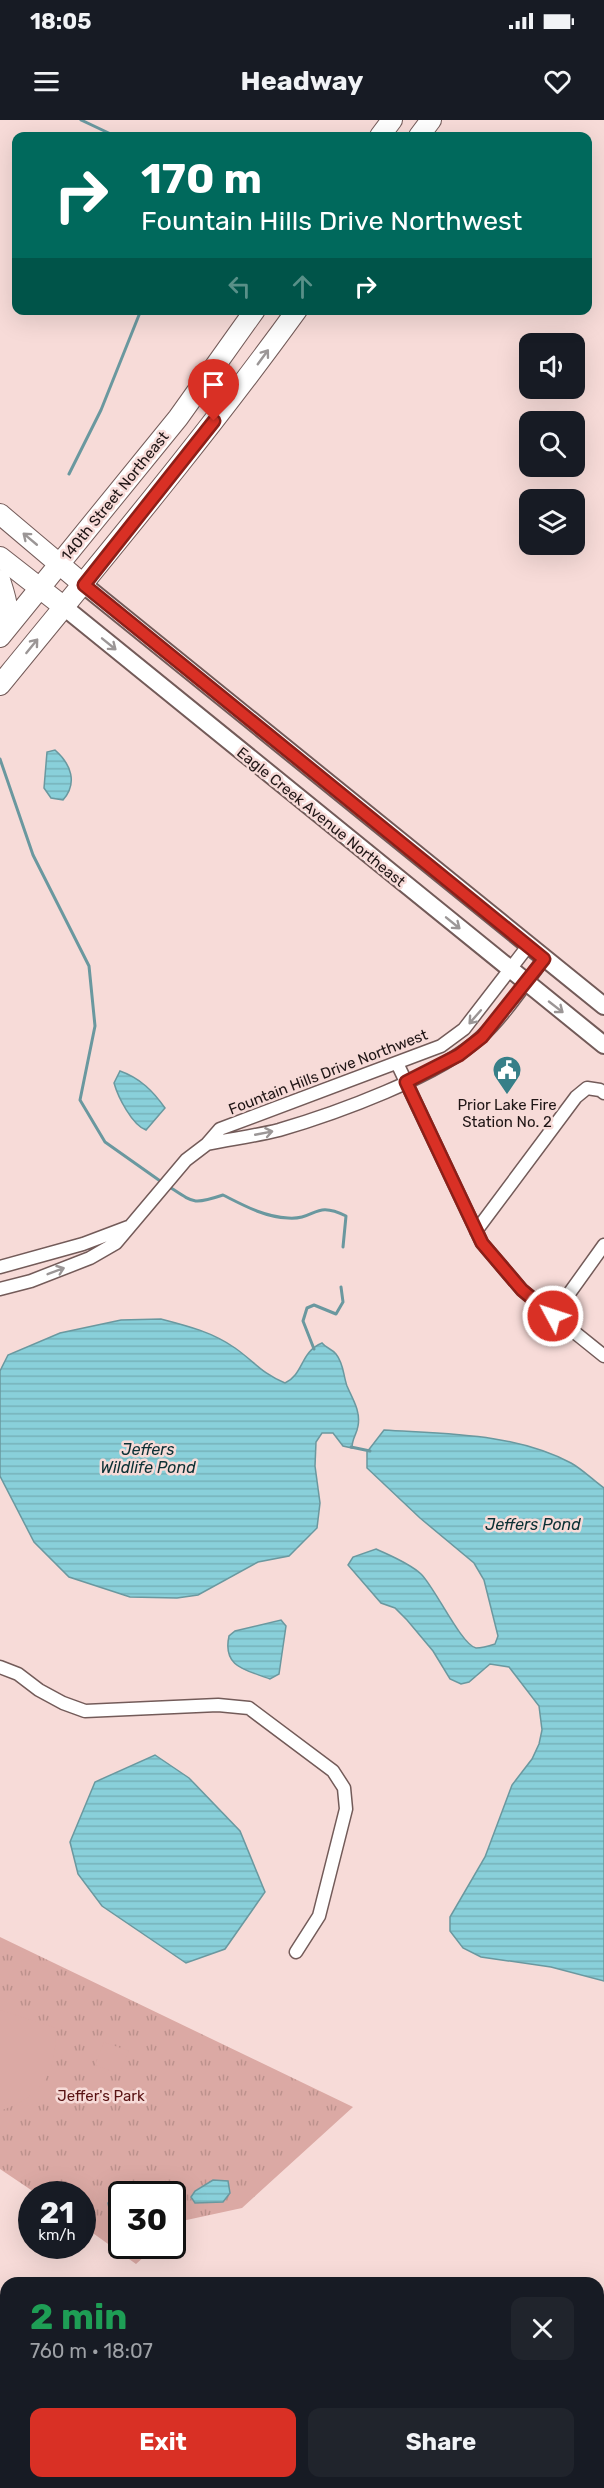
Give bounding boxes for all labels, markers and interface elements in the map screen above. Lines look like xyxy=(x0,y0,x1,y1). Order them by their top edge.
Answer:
text: 18:05 xyxy=(30,8,91,35)
icon: menu xyxy=(30,65,63,98)
text: Headway xyxy=(241,65,363,97)
icon: heart xyxy=(541,65,574,98)
text: 170 m xyxy=(141,154,262,204)
icon: right xyxy=(42,156,120,234)
text: Fountain Hills Drive Northwest xyxy=(141,205,522,237)
icon: left xyxy=(223,270,256,303)
icon: ahead xyxy=(286,270,319,303)
icon: right xyxy=(349,270,382,303)
map controls xyxy=(519,333,585,555)
button: sound xyxy=(519,333,585,399)
one-way arrow xyxy=(257,350,269,366)
pin xyxy=(188,359,239,421)
icon: arrive xyxy=(197,368,230,401)
button: search xyxy=(519,411,585,477)
street label: 140th Street Northeast xyxy=(57,428,173,564)
button: layers xyxy=(519,489,585,555)
one-way arrow xyxy=(23,532,38,546)
one-way arrow xyxy=(101,637,116,651)
one-way arrow xyxy=(25,638,38,654)
street label: Eagle Creek Avenue Northeast xyxy=(233,743,409,891)
one-way arrow xyxy=(444,917,460,930)
one-way arrow xyxy=(548,1000,564,1013)
one-way arrow xyxy=(468,1009,482,1024)
street label: Fountain Hills Drive Northwest xyxy=(226,1026,430,1118)
public building icon: Prior Lake Fire Station No. 2 xyxy=(491,1054,523,1096)
place label: Prior Lake Fire Station No. 2 xyxy=(457,1096,557,1131)
one-way arrow xyxy=(254,1127,274,1138)
one-way arrow xyxy=(46,1265,65,1276)
position arrow xyxy=(521,1284,585,1348)
water label: Jeffers Wildlife Pond xyxy=(100,1440,196,1477)
water label: Jeffers Pond xyxy=(485,1515,581,1534)
park label: Jeffer's Park xyxy=(57,2087,145,2105)
speed limit sign: 30 xyxy=(108,2181,186,2259)
text: 21 xyxy=(40,2195,74,2231)
text: km/h xyxy=(38,2226,76,2244)
text: 2 min xyxy=(30,2295,128,2338)
button: close xyxy=(511,2297,574,2360)
text: 760 m · 18:07 xyxy=(30,2339,153,2363)
button: Exit xyxy=(30,2408,296,2477)
button: Share xyxy=(308,2408,574,2477)

